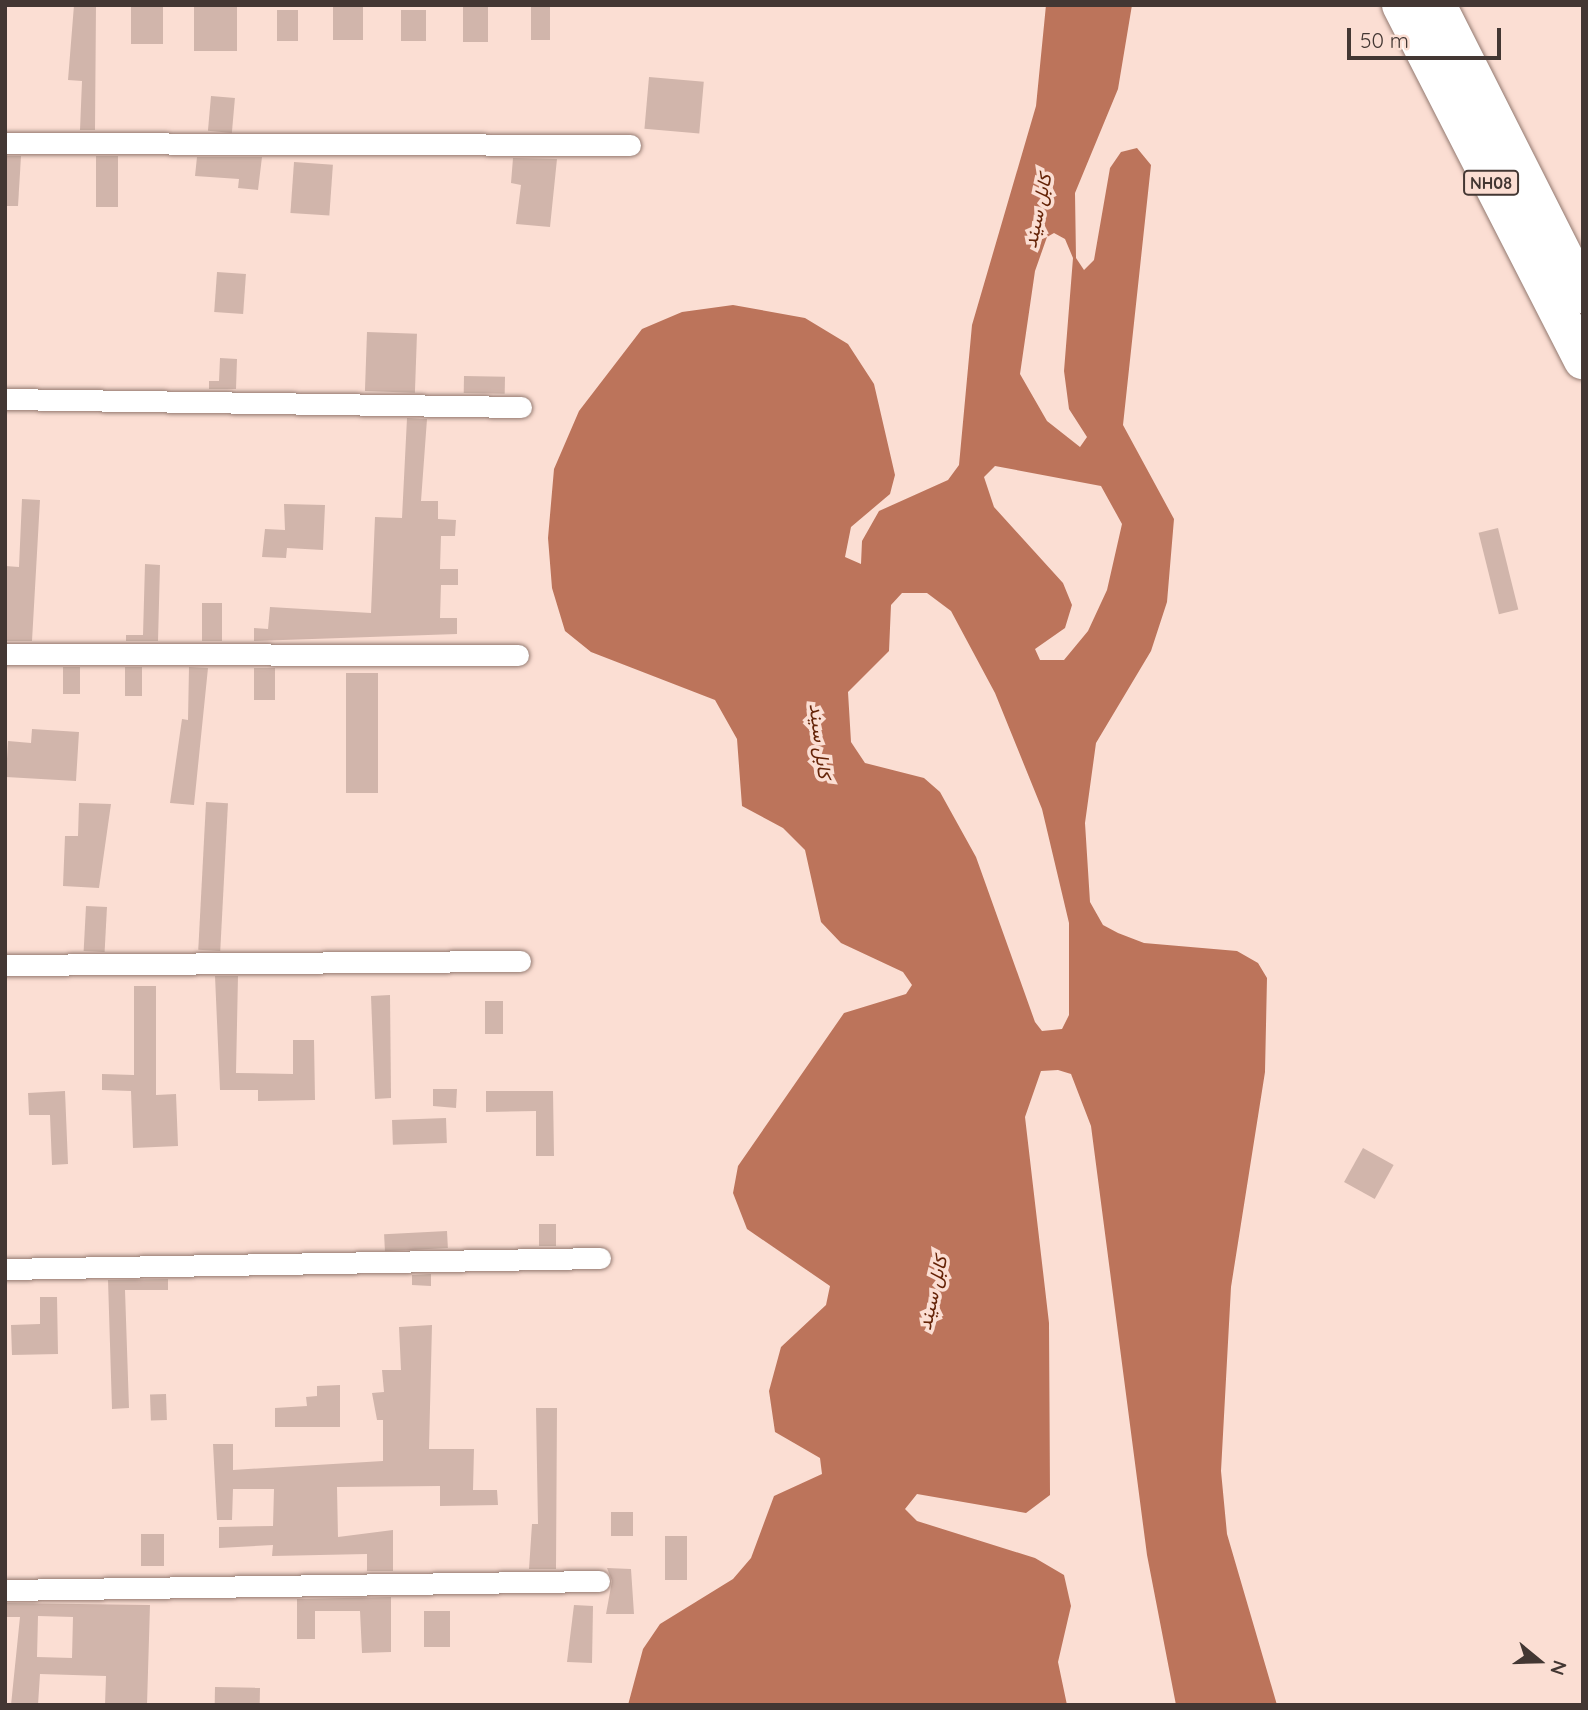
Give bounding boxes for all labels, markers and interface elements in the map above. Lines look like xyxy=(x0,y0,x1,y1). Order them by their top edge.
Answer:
scale bar xyxy=(1350,14,1504,58)
text: 50 m xyxy=(1360,27,1409,53)
road number: NH08 xyxy=(1463,170,1519,196)
water label: کابل سيند xyxy=(1019,172,1057,250)
water label: کابل سيند xyxy=(804,702,836,780)
water label: کابل سيند xyxy=(913,1254,953,1332)
north arrow xyxy=(1504,1626,1574,1696)
text: N xyxy=(1545,1657,1572,1678)

